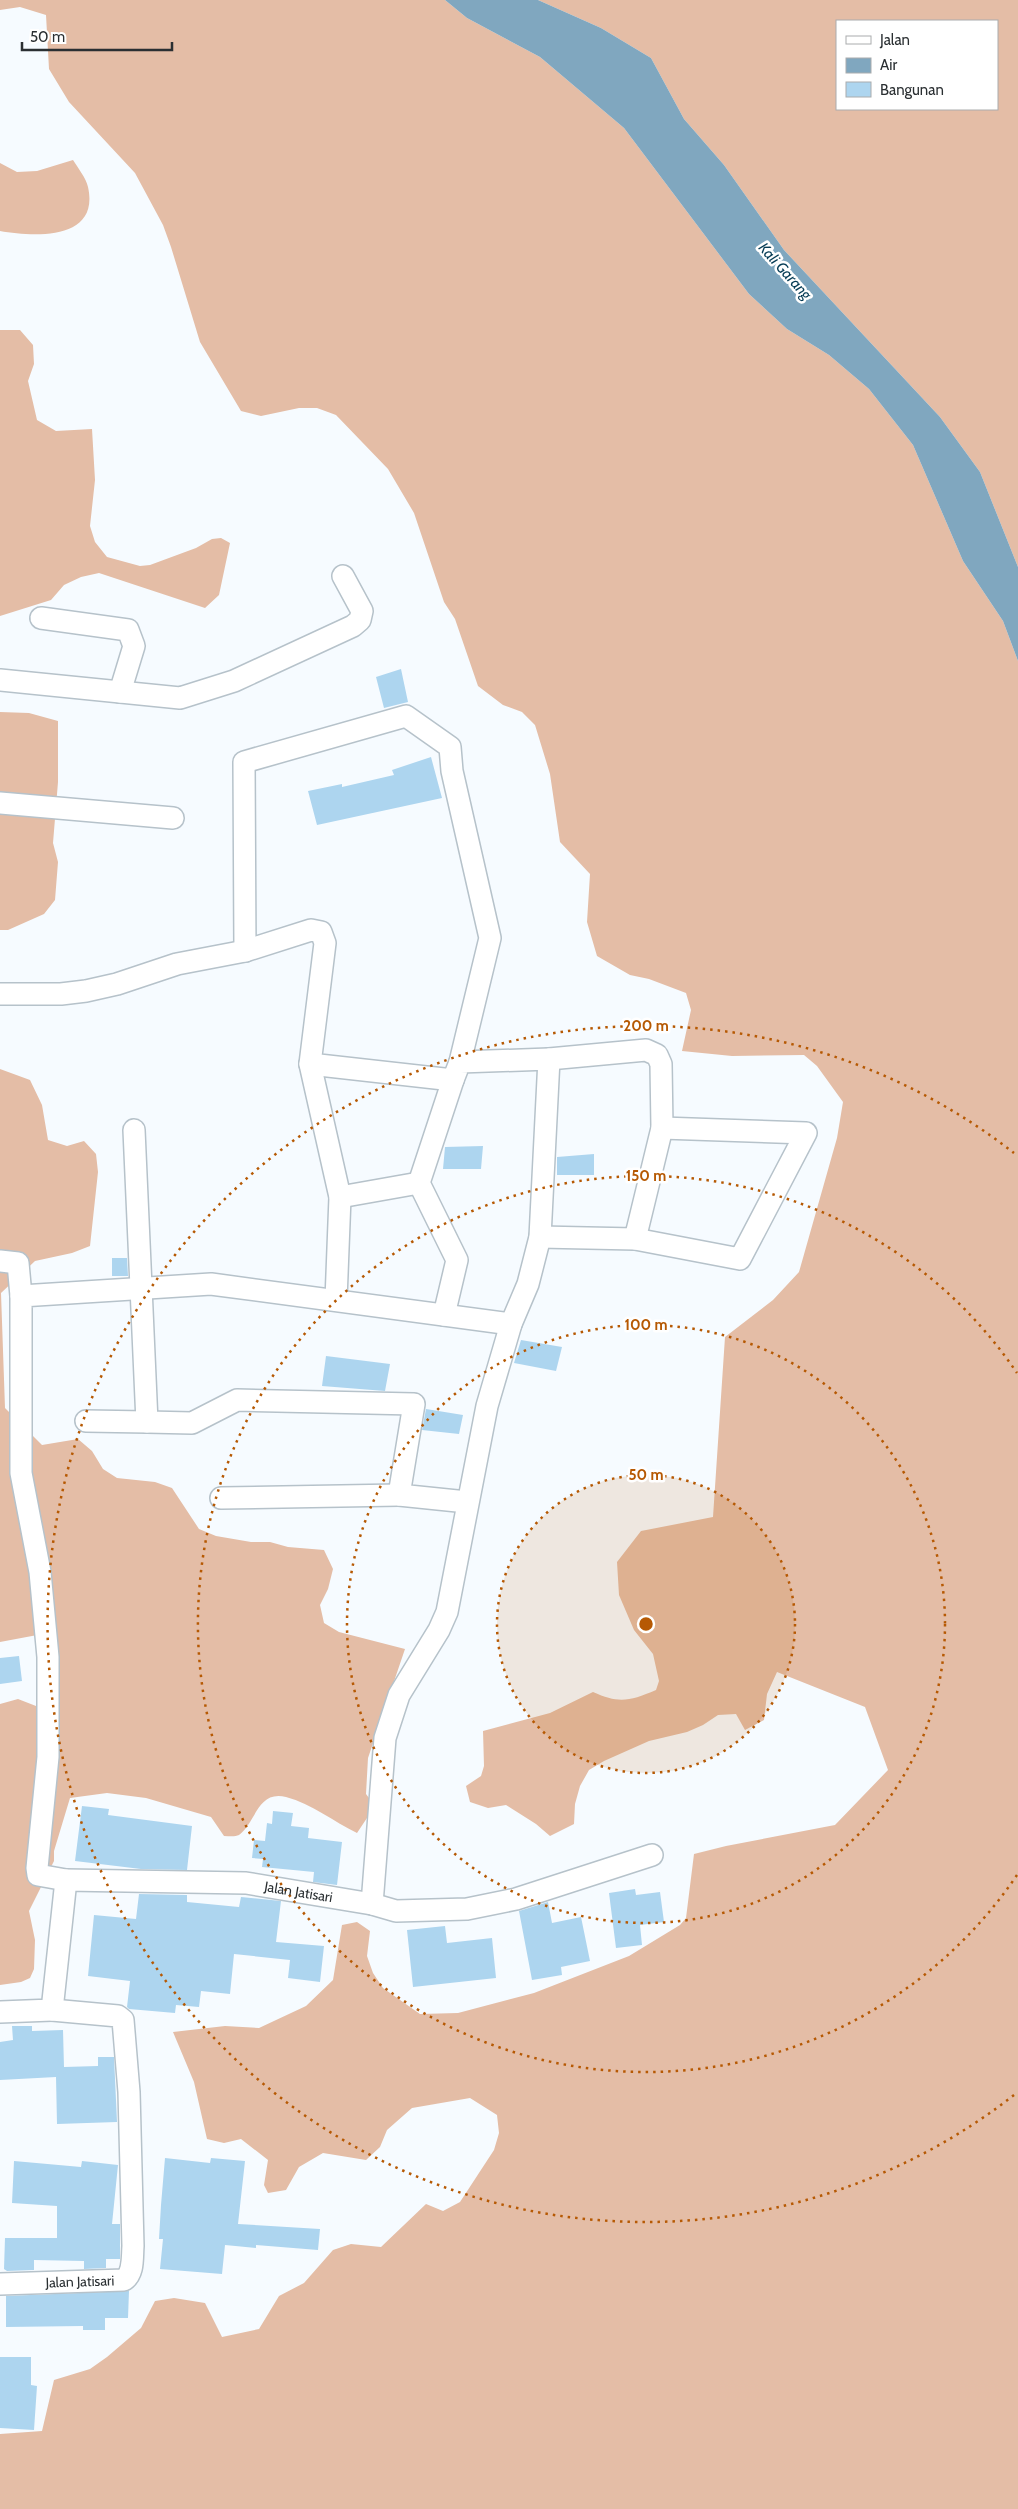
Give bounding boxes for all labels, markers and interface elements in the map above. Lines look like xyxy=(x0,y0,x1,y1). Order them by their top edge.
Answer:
scale bar xyxy=(22,20,172,52)
legend xyxy=(836,20,998,110)
text: 50 m xyxy=(30,28,65,46)
text: Jalan xyxy=(879,31,910,49)
text: Air xyxy=(880,56,897,74)
text: Bangunan xyxy=(880,81,944,99)
water label: Kali Garang xyxy=(755,239,816,304)
text: 200 m xyxy=(623,1017,669,1035)
text: 150 m xyxy=(626,1167,666,1185)
text: 100 m xyxy=(624,1316,668,1334)
text: 50 m xyxy=(628,1466,664,1484)
centre of rings xyxy=(637,1615,655,1633)
street label: Jalan Jatisari xyxy=(262,1877,334,1906)
street label: Jalan Jatisari xyxy=(44,2271,115,2292)

